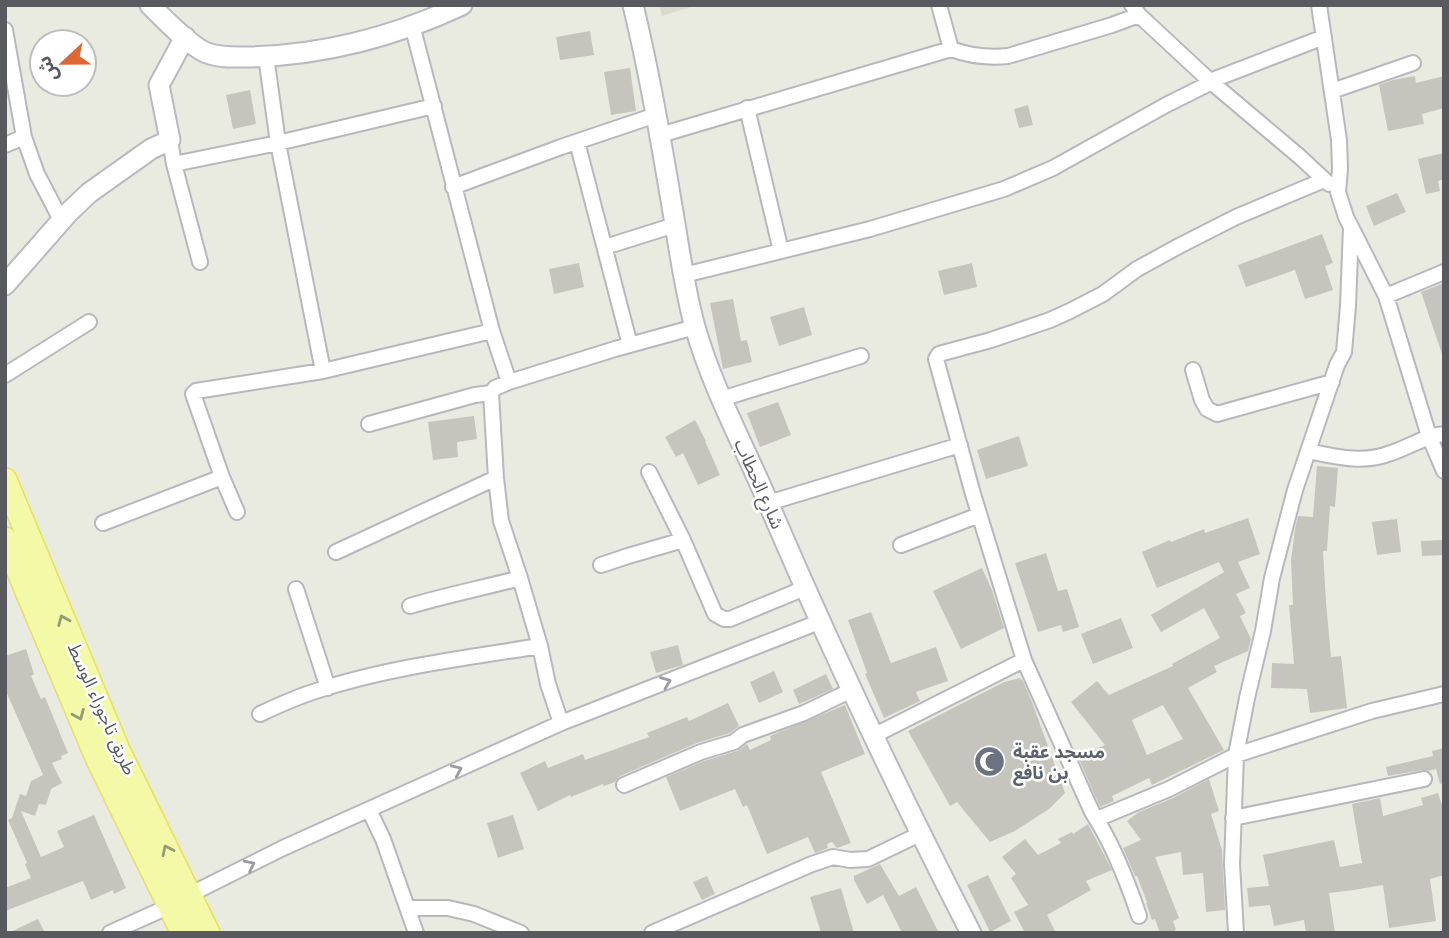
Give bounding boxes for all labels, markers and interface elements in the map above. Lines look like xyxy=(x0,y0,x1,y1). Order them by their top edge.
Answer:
north arrow xyxy=(28,28,98,98)
text: ش xyxy=(30,52,64,86)
street label: شارع الحطاب xyxy=(727,435,790,534)
one-way arrow xyxy=(58,615,72,627)
street label: طريق تاجوراء الوسط xyxy=(63,639,143,778)
one-way arrow xyxy=(660,676,672,690)
one-way arrow xyxy=(71,708,85,720)
place label: مسجد عقبة بن نافع xyxy=(1013,739,1105,786)
mosque icon: مسجد عقبة بن نافع xyxy=(973,745,1007,779)
one-way arrow xyxy=(450,764,462,778)
one-way arrow xyxy=(161,845,175,857)
one-way arrow xyxy=(243,859,255,873)

